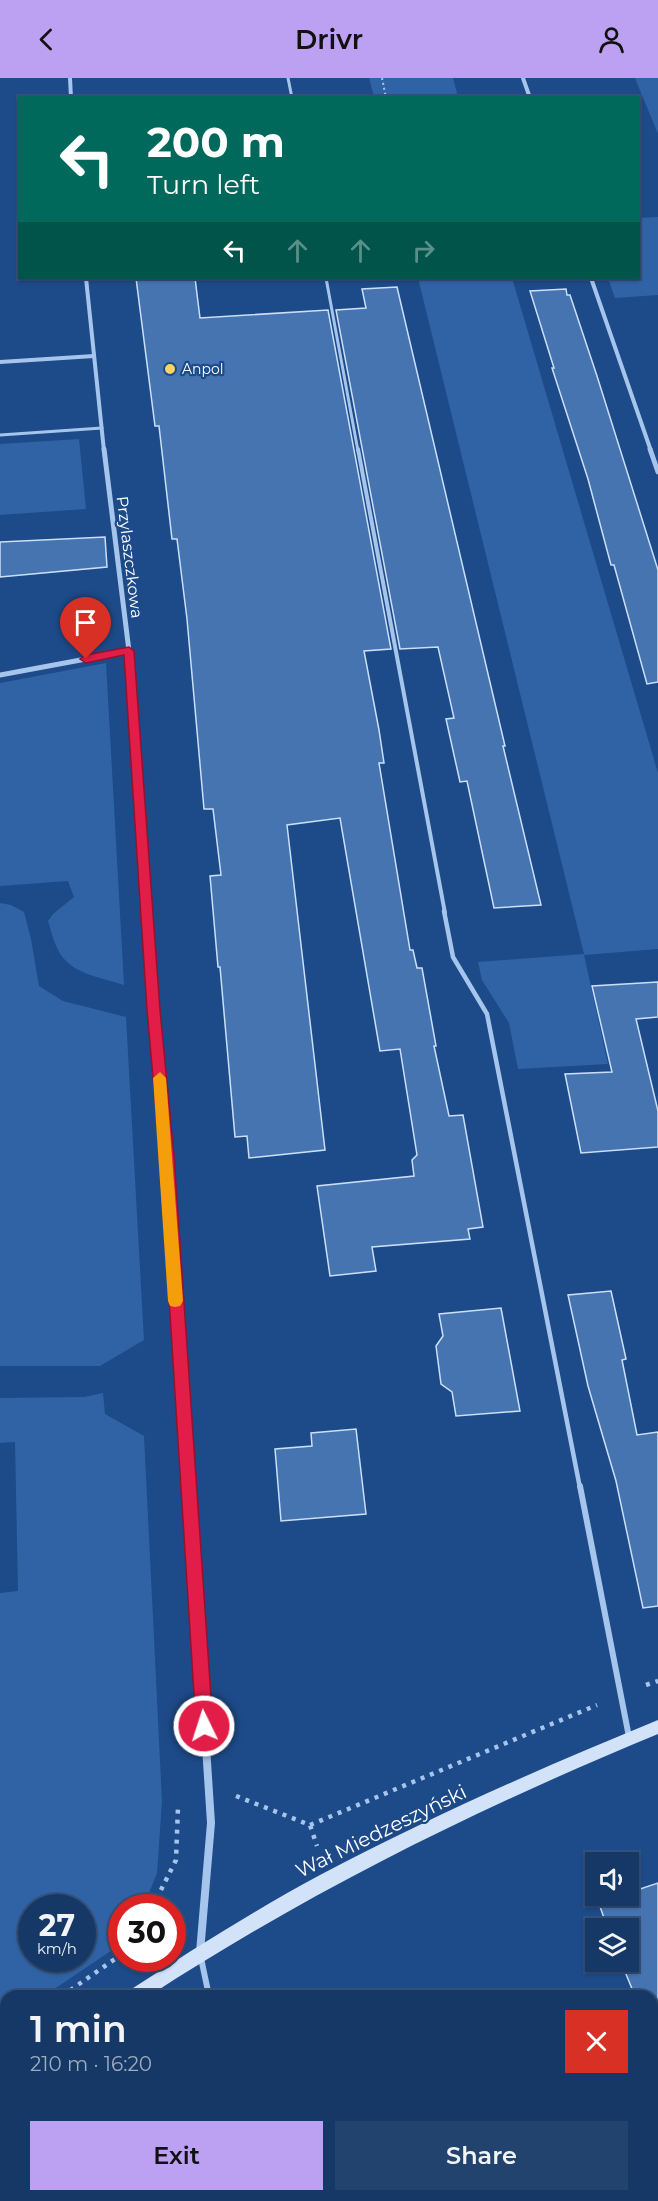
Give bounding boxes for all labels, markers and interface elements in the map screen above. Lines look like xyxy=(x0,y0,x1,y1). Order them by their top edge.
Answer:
icon: back xyxy=(30,23,63,56)
text: Drivr xyxy=(295,23,363,56)
icon: person xyxy=(595,23,628,56)
text: 200 m xyxy=(147,116,285,168)
icon: left xyxy=(48,120,126,198)
text: Turn left xyxy=(147,168,260,201)
icon: left xyxy=(218,234,251,267)
icon: ahead xyxy=(281,234,314,267)
icon: ahead xyxy=(344,234,377,267)
icon: right xyxy=(407,234,440,267)
place label: Anpol xyxy=(182,360,224,378)
marker: Anpol xyxy=(163,362,177,376)
street label: Przylaszczkowa xyxy=(113,495,146,619)
pin xyxy=(60,597,111,659)
icon: arrive xyxy=(69,606,102,639)
position arrow xyxy=(172,1694,236,1758)
street label: Wał Miedzeszyński xyxy=(292,1779,470,1883)
map controls xyxy=(585,1852,639,1972)
button: sound xyxy=(585,1852,639,1906)
speed limit sign: 30 xyxy=(108,1894,186,1972)
text: 27 xyxy=(39,1907,75,1944)
button: layers xyxy=(585,1918,639,1972)
text: km/h xyxy=(37,1939,77,1958)
text: 1 min xyxy=(30,2007,127,2051)
button: close xyxy=(565,2010,628,2073)
text: 210 m · 16:20 xyxy=(30,2052,152,2076)
button: Exit xyxy=(30,2121,323,2190)
button: Share xyxy=(335,2121,628,2190)

